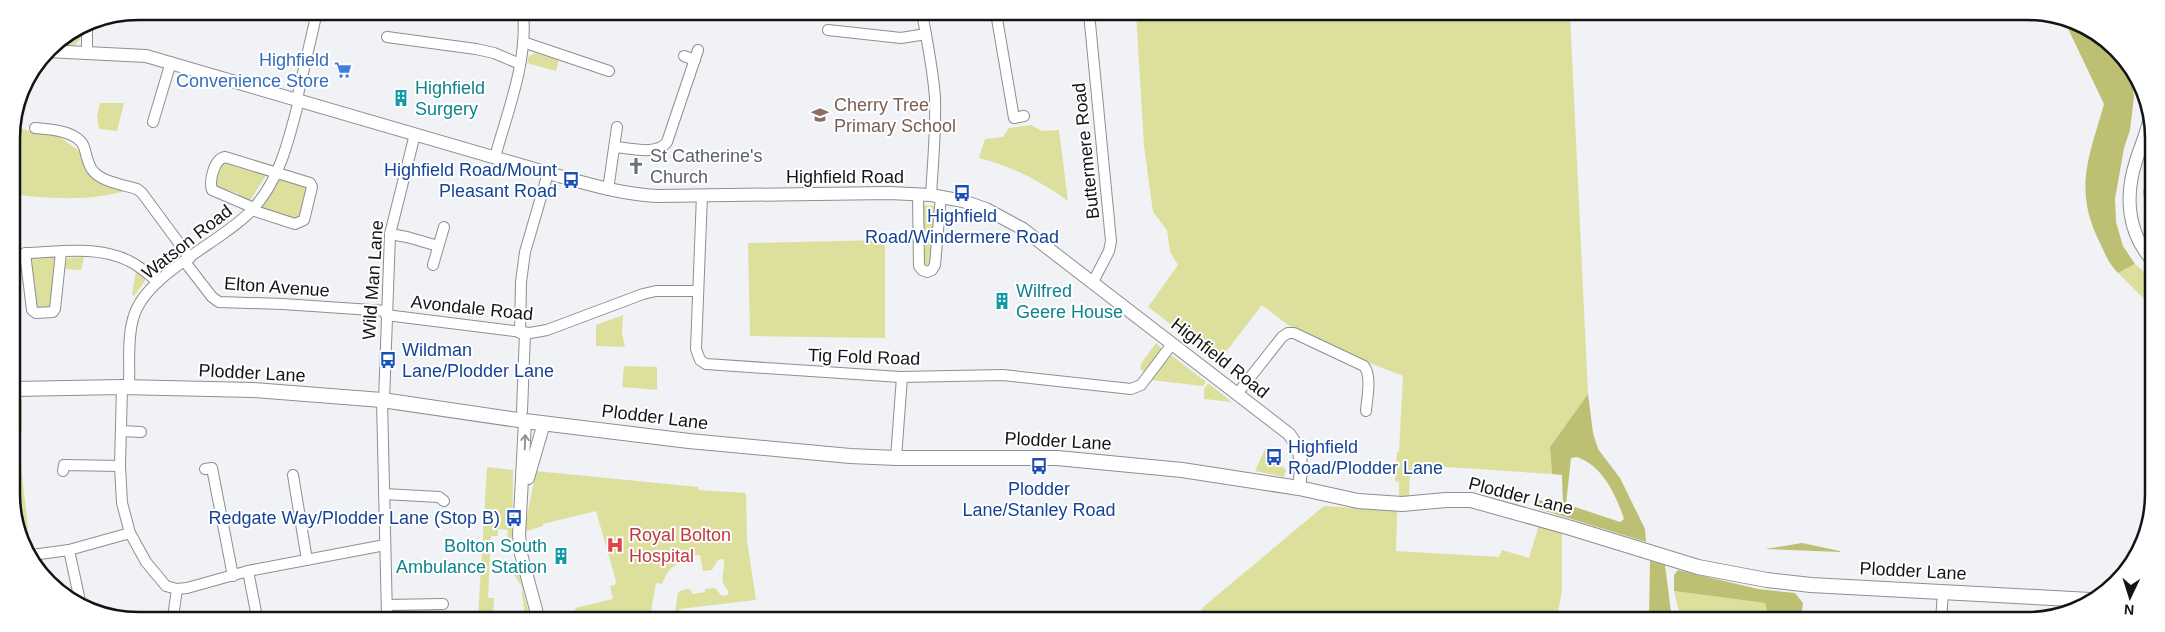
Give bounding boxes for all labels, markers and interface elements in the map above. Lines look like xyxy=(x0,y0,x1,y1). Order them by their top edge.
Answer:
place label: Highfield Convenience Store xyxy=(176,50,329,91)
supermarket icon: Highfield Convenience Store xyxy=(333,60,353,80)
place label: Highfield Surgery xyxy=(415,78,485,119)
street label: Buttermere Road xyxy=(1069,82,1103,220)
building icon: Highfield Surgery xyxy=(391,88,411,108)
place label: Cherry Tree Primary School xyxy=(834,95,956,136)
school or university icon: Cherry Tree Primary School xyxy=(810,105,830,125)
place label: St Catherine's Church xyxy=(650,146,763,187)
church icon: St Catherine's Church xyxy=(626,156,646,176)
place label: Highfield Road/Mount Pleasant Road xyxy=(384,160,557,201)
street label: Highfield Road xyxy=(786,167,904,187)
bus stop icon: Highfield Road/Mount Pleasant Road xyxy=(561,170,581,190)
bus stop icon: Highfield Road/Windermere Road xyxy=(952,183,972,203)
street label: Watson Road xyxy=(138,201,236,283)
place label: Highfield Road/Windermere Road xyxy=(865,206,1059,247)
street label: Wild Man Lane xyxy=(359,219,387,341)
street label: Elton Avenue xyxy=(224,273,330,301)
place label: Wilfred Geere House xyxy=(1016,281,1123,322)
building icon: Wilfred Geere House xyxy=(992,291,1012,311)
street label: Avondale Road xyxy=(410,292,534,324)
street label: Highfield Road xyxy=(1167,314,1273,402)
place label: Wildman Lane/Plodder Lane xyxy=(402,340,554,381)
street label: Tig Fold Road xyxy=(807,345,921,369)
bus stop icon: Wildman Lane/Plodder Lane xyxy=(378,350,398,370)
street label: Plodder Lane xyxy=(198,360,306,386)
street label: Plodder Lane xyxy=(601,401,709,433)
street label: Plodder Lane xyxy=(1004,428,1112,454)
one-way arrow xyxy=(520,434,530,450)
place label: Highfield Road/Plodder Lane xyxy=(1288,437,1443,478)
bus stop icon: Highfield Road/Plodder Lane xyxy=(1264,447,1284,467)
bus stop icon: Plodder Lane/Stanley Road xyxy=(1029,456,1049,476)
street label: Plodder Lane xyxy=(1467,473,1575,519)
place label: Plodder Lane/Stanley Road xyxy=(962,479,1116,520)
place label: Redgate Way/Plodder Lane (Stop B) xyxy=(209,508,500,528)
bus stop icon: Redgate Way/Plodder Lane (Stop B) xyxy=(504,508,524,528)
place label: Royal Bolton Hospital xyxy=(629,525,731,566)
hospital icon: Royal Bolton Hospital xyxy=(605,535,625,555)
place label: Bolton South Ambulance Station xyxy=(396,536,547,577)
building icon: Bolton South Ambulance Station xyxy=(551,546,571,566)
street label: Plodder Lane xyxy=(1859,558,1967,584)
north arrow xyxy=(2105,572,2155,622)
text: N xyxy=(2123,602,2135,618)

